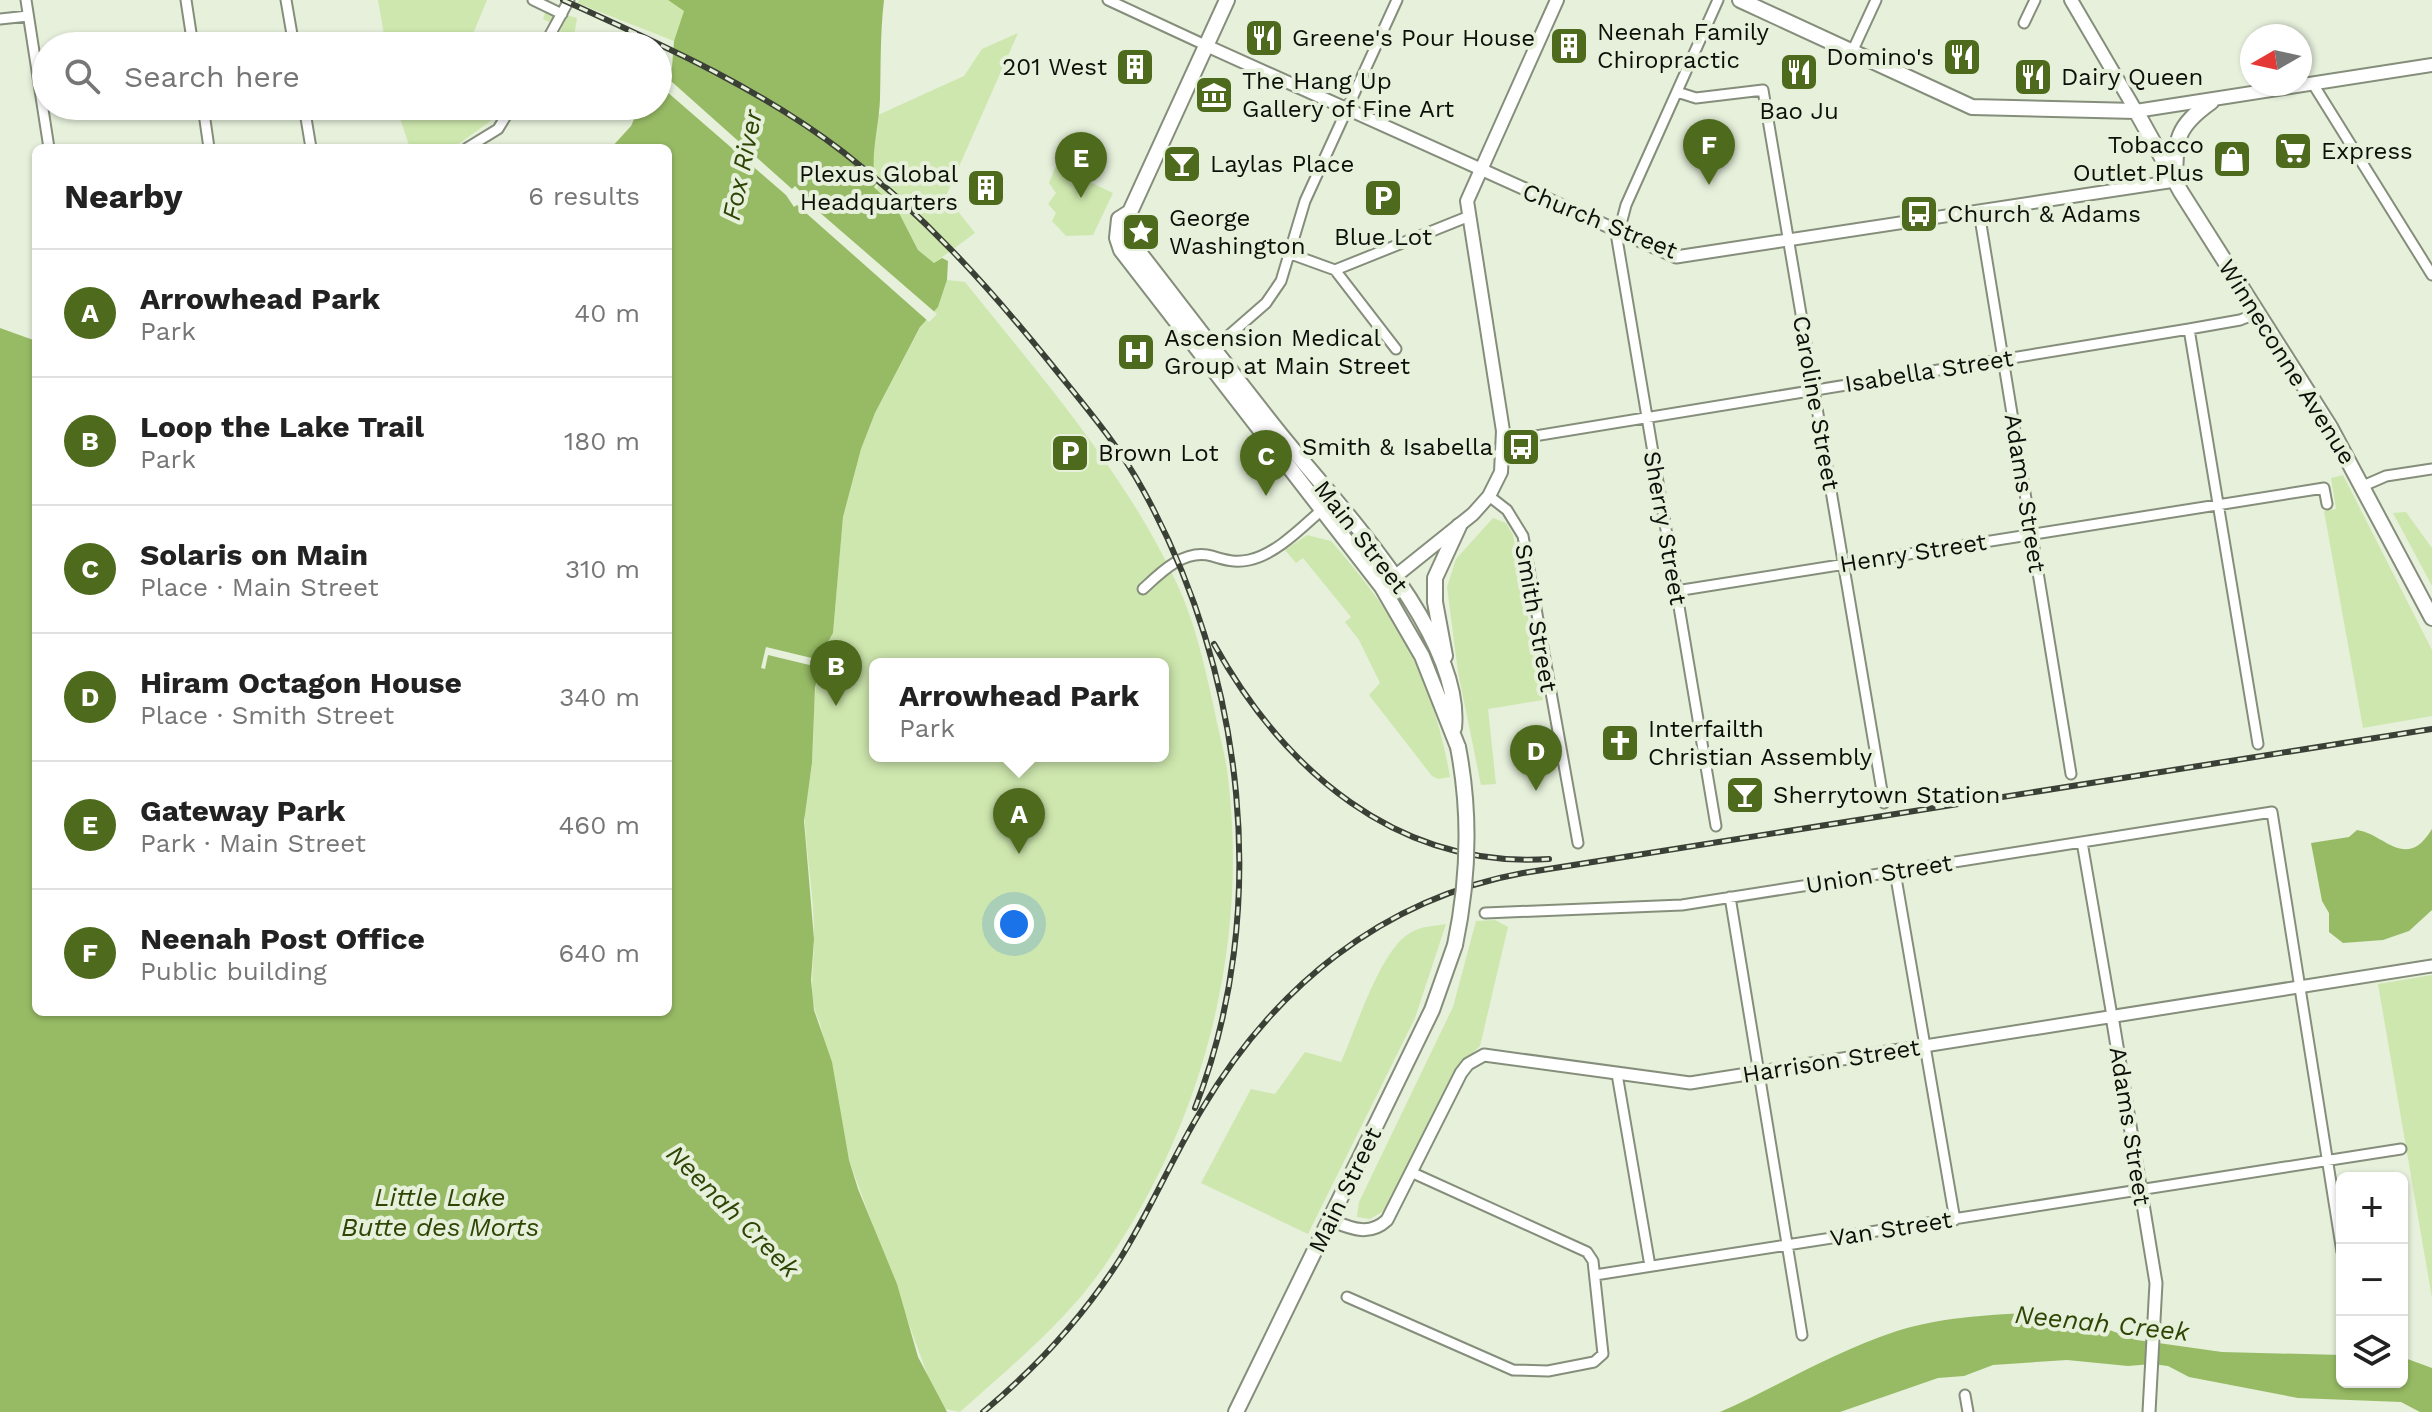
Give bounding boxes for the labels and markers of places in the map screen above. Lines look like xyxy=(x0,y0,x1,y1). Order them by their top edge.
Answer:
restaurant icon: Greene's Pour House xyxy=(1243,17,1285,59)
place label: Neenah Family Chiropractic xyxy=(1597,18,1770,74)
place label: Greene's Pour House xyxy=(1292,24,1535,52)
building icon: Neenah Family Chiropractic xyxy=(1548,25,1590,67)
restaurant icon: Domino's xyxy=(1941,36,1983,78)
place label: Domino's xyxy=(1826,43,1934,71)
building icon: 201 West xyxy=(1114,46,1156,88)
restaurant icon: Bao Ju xyxy=(1778,51,1820,93)
place label: 201 West xyxy=(1002,53,1107,81)
restaurant icon: Dairy Queen xyxy=(2012,56,2054,98)
place label: Dairy Queen xyxy=(2061,63,2203,91)
place label: The Hang Up Gallery of Fine Art xyxy=(1242,67,1454,123)
museum icon: The Hang Up Gallery of Fine Art xyxy=(1193,74,1235,116)
place label: Bao Ju xyxy=(1759,97,1839,125)
pin: F xyxy=(1683,119,1735,185)
supermarket icon: Express xyxy=(2272,130,2314,172)
place label: Tobacco Outlet Plus xyxy=(2073,131,2204,187)
pin: E xyxy=(1055,132,1107,198)
place label: Express xyxy=(2321,137,2413,165)
shop icon: Tobacco Outlet Plus xyxy=(2211,138,2253,180)
bar icon: Laylas Place xyxy=(1161,143,1203,185)
place label: Laylas Place xyxy=(1210,150,1354,178)
place label: Plexus Global Headquarters xyxy=(799,160,959,216)
building icon: Plexus Global Headquarters xyxy=(965,167,1007,209)
parking icon: Blue Lot xyxy=(1362,177,1404,219)
bus stop icon: Church & Adams xyxy=(1898,193,1940,235)
place label: Church & Adams xyxy=(1947,200,2141,228)
place label: George Washington xyxy=(1169,204,1306,260)
place icon: George Washington xyxy=(1120,211,1162,253)
place label: Blue Lot xyxy=(1334,223,1432,251)
place label: Ascension Medical Group at Main Street xyxy=(1164,324,1410,380)
hospital icon: Ascension Medical Group at Main Street xyxy=(1115,331,1157,373)
bus stop icon: Smith & Isabella xyxy=(1500,426,1542,468)
pin: C xyxy=(1240,430,1292,496)
parking icon: Brown Lot xyxy=(1049,432,1091,474)
place label: Smith & Isabella xyxy=(1302,433,1493,461)
place label: Brown Lot xyxy=(1098,439,1218,467)
pin: B xyxy=(810,640,862,706)
place label: Interfailth Christian Assembly xyxy=(1648,715,1873,771)
church icon: Interfailth Christian Assembly xyxy=(1599,722,1641,764)
pin: D xyxy=(1510,725,1562,791)
bar icon: Sherrytown Station xyxy=(1724,774,1766,816)
place label: Sherrytown Station xyxy=(1773,781,2000,809)
pin: A xyxy=(993,788,1045,854)

